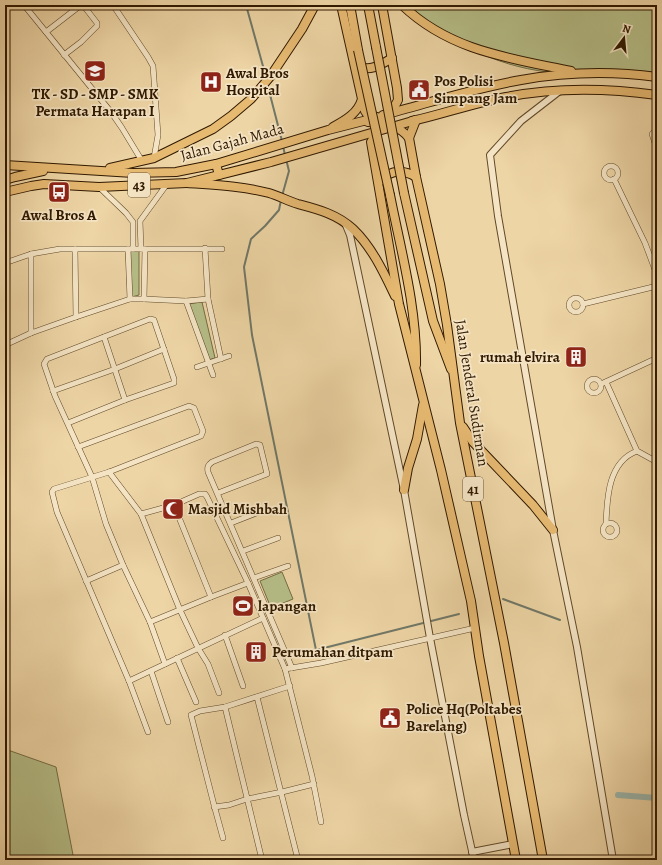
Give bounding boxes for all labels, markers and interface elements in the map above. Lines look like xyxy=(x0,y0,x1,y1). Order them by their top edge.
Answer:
north arrow xyxy=(604,18,644,58)
text: N xyxy=(621,21,633,37)
school or university icon: TK - SD - SMP - SMK Permata Harapan I xyxy=(82,58,108,84)
place label: Awal Bros Hospital xyxy=(225,63,289,100)
hospital icon: Awal Bros Hospital xyxy=(198,69,224,95)
place label: Pos Polisi Simpang Jam xyxy=(434,71,518,108)
public building icon: Pos Polisi Simpang Jam xyxy=(406,77,432,103)
place label: TK - SD - SMP - SMK Permata Harapan I xyxy=(32,84,158,121)
street label: Jalan Gajah Mada xyxy=(178,119,286,165)
road number: 43 xyxy=(128,173,150,197)
bus stop icon: Awal Bros A xyxy=(46,179,72,205)
place label: Awal Bros A xyxy=(21,205,97,225)
street label: Jalan Jenderal Sudirman xyxy=(451,318,493,468)
building icon: rumah elvira xyxy=(563,344,589,370)
place label: rumah elvira xyxy=(480,347,561,367)
road number: 41 xyxy=(463,477,483,501)
mosque icon: Masjid Mishbah xyxy=(160,496,186,522)
place label: Masjid Mishbah xyxy=(188,499,287,519)
sports icon: lapangan xyxy=(230,593,256,619)
place label: lapangan xyxy=(258,596,317,616)
building icon: Perumahan ditpam xyxy=(243,639,269,665)
place label: Perumahan ditpam xyxy=(272,642,393,662)
place label: Police Hq(Poltabes Barelang) xyxy=(406,699,522,736)
public building icon: Police Hq(Poltabes Barelang) xyxy=(377,705,403,731)

